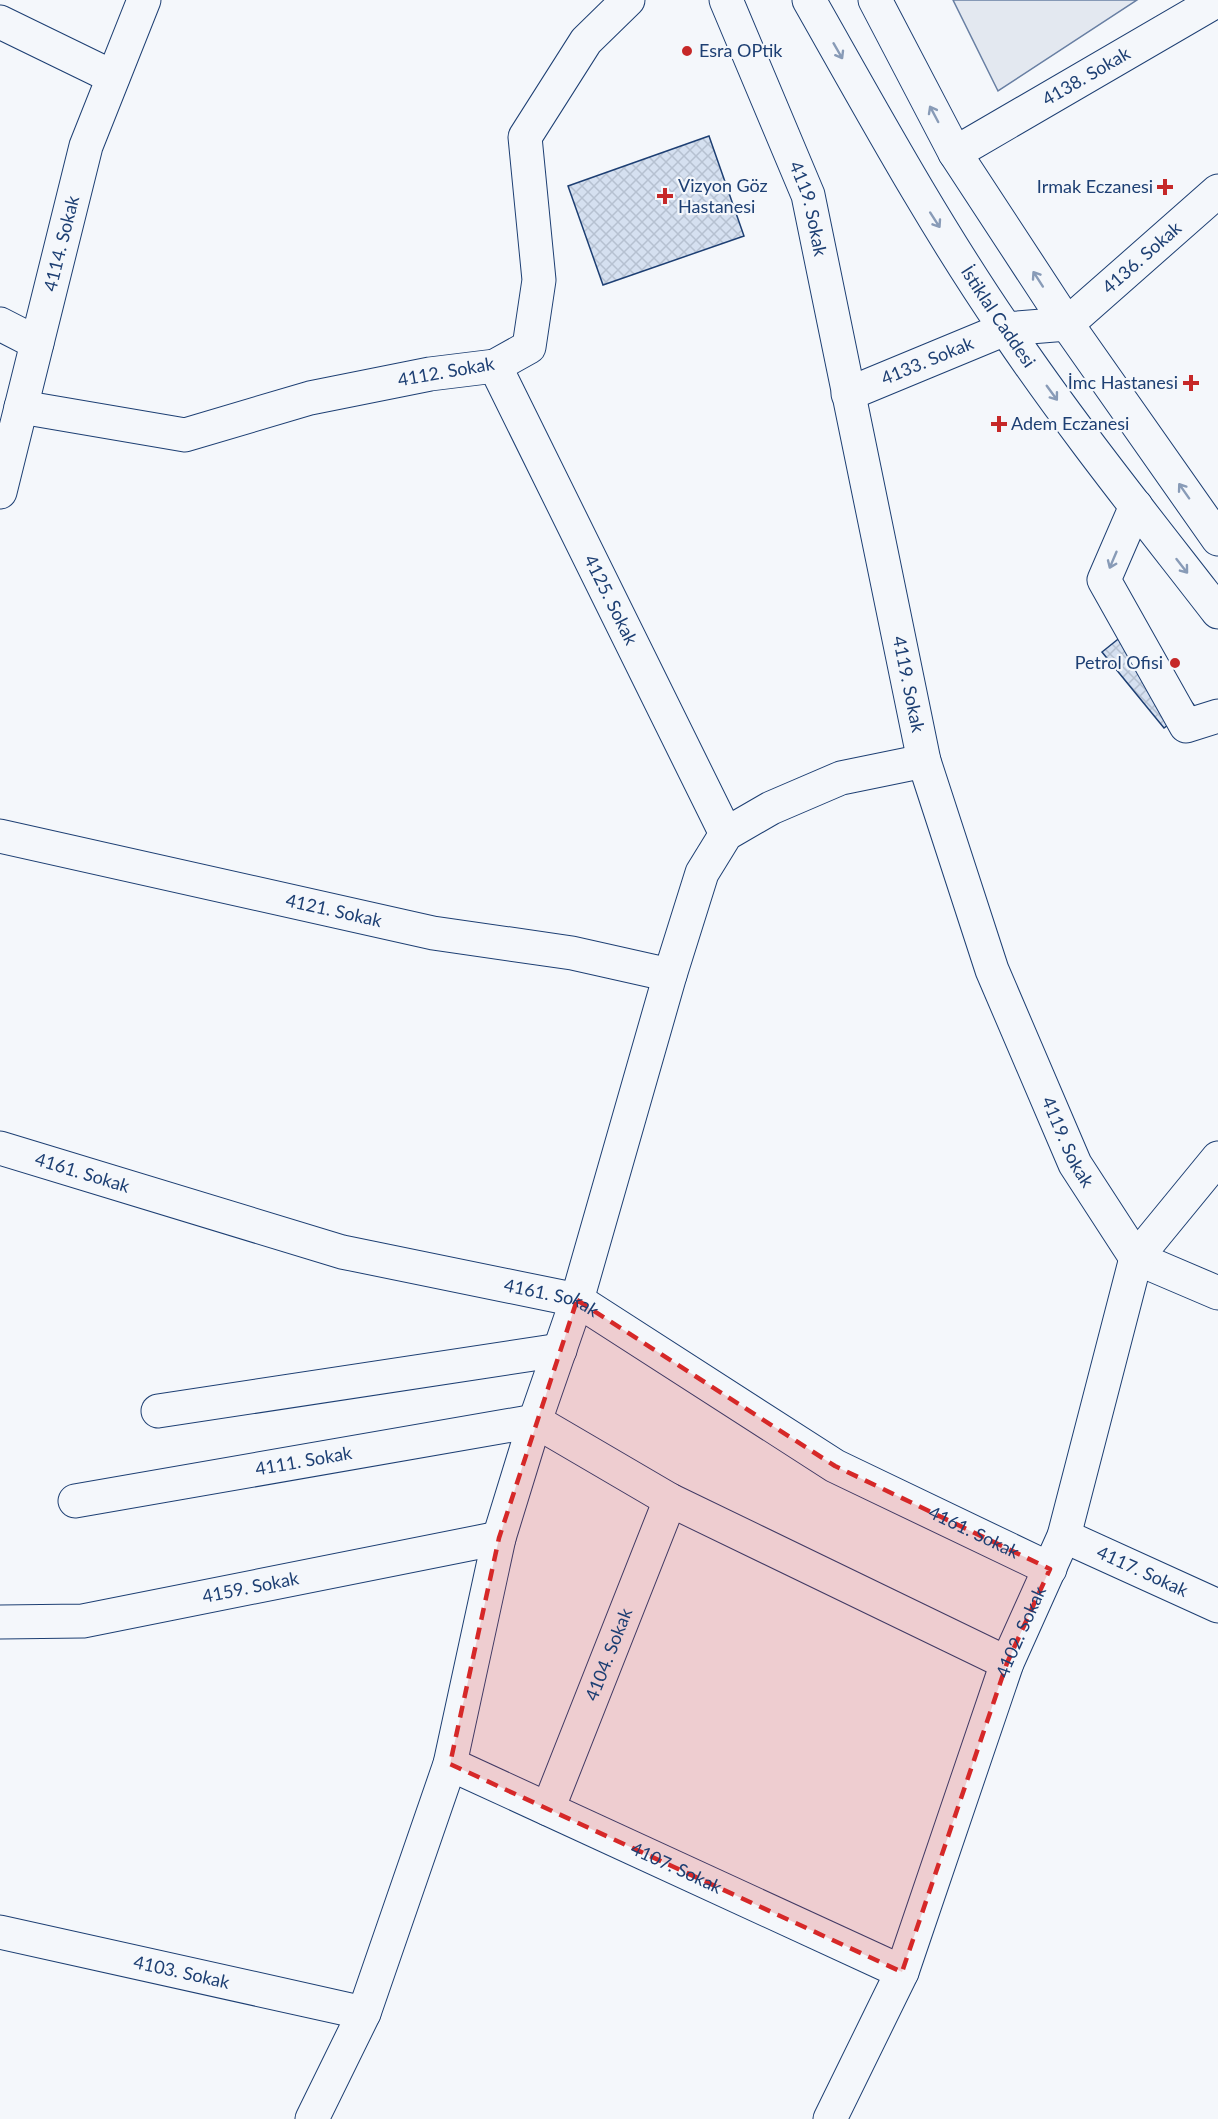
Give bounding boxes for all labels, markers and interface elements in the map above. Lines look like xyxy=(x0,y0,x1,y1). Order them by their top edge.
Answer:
place label: Esra OPtik xyxy=(699,39,783,61)
street label: 4138. Sokak xyxy=(1038,41,1134,110)
one-way arrow xyxy=(832,42,844,59)
marker: Esra OPtik xyxy=(680,44,694,58)
one-way arrow xyxy=(928,105,940,123)
street label: 4119. Sokak xyxy=(785,158,832,259)
place label: Vizyon Göz Hastanesi xyxy=(678,174,768,217)
place label: Irmak Eczanesi xyxy=(1037,175,1153,197)
marker: Irmak Eczanesi xyxy=(1158,180,1172,194)
marker: Vizyon Göz Hastanesi xyxy=(656,187,674,205)
street label: 4114. Sokak xyxy=(38,192,83,293)
one-way arrow xyxy=(929,211,941,228)
street label: 4136. Sokak xyxy=(1097,216,1186,298)
street label: İstiklal Caddesi xyxy=(957,261,1041,371)
one-way arrow xyxy=(1032,271,1044,288)
street label: 4133. Sokak xyxy=(878,331,977,389)
street label: 4112. Sokak xyxy=(396,352,497,390)
place label: İmc Hastanesi xyxy=(1068,371,1178,393)
marker: İmc Hastanesi xyxy=(1182,374,1200,392)
one-way arrow xyxy=(1046,385,1058,401)
place label: Adem Eczanesi xyxy=(1011,412,1129,434)
marker: Adem Eczanesi xyxy=(992,417,1006,431)
one-way arrow xyxy=(1178,484,1190,500)
one-way arrow xyxy=(1107,550,1118,568)
street label: 4125. Sokak xyxy=(580,551,643,649)
one-way arrow xyxy=(1175,557,1188,573)
street label: 4119. Sokak xyxy=(889,634,930,735)
place label: Petrol Ofisi xyxy=(1075,651,1163,673)
marker: Petrol Ofisi xyxy=(1168,656,1182,670)
street label: 4121. Sokak xyxy=(284,888,385,931)
street label: 4119. Sokak xyxy=(1037,1093,1100,1192)
street label: 4161. Sokak xyxy=(33,1147,133,1197)
street label: 4161. Sokak xyxy=(502,1273,604,1322)
street label: 4111. Sokak xyxy=(253,1441,354,1479)
street label: 4161. Sokak xyxy=(925,1501,1024,1563)
street label: 4117. Sokak xyxy=(1094,1540,1193,1601)
street label: 4159. Sokak xyxy=(200,1566,301,1607)
street label: 4102. Sokak xyxy=(991,1582,1050,1680)
street label: 4104. Sokak xyxy=(580,1604,637,1704)
street label: 4107. Sokak xyxy=(628,1837,726,1898)
street label: 4103. Sokak xyxy=(132,1950,233,1993)

